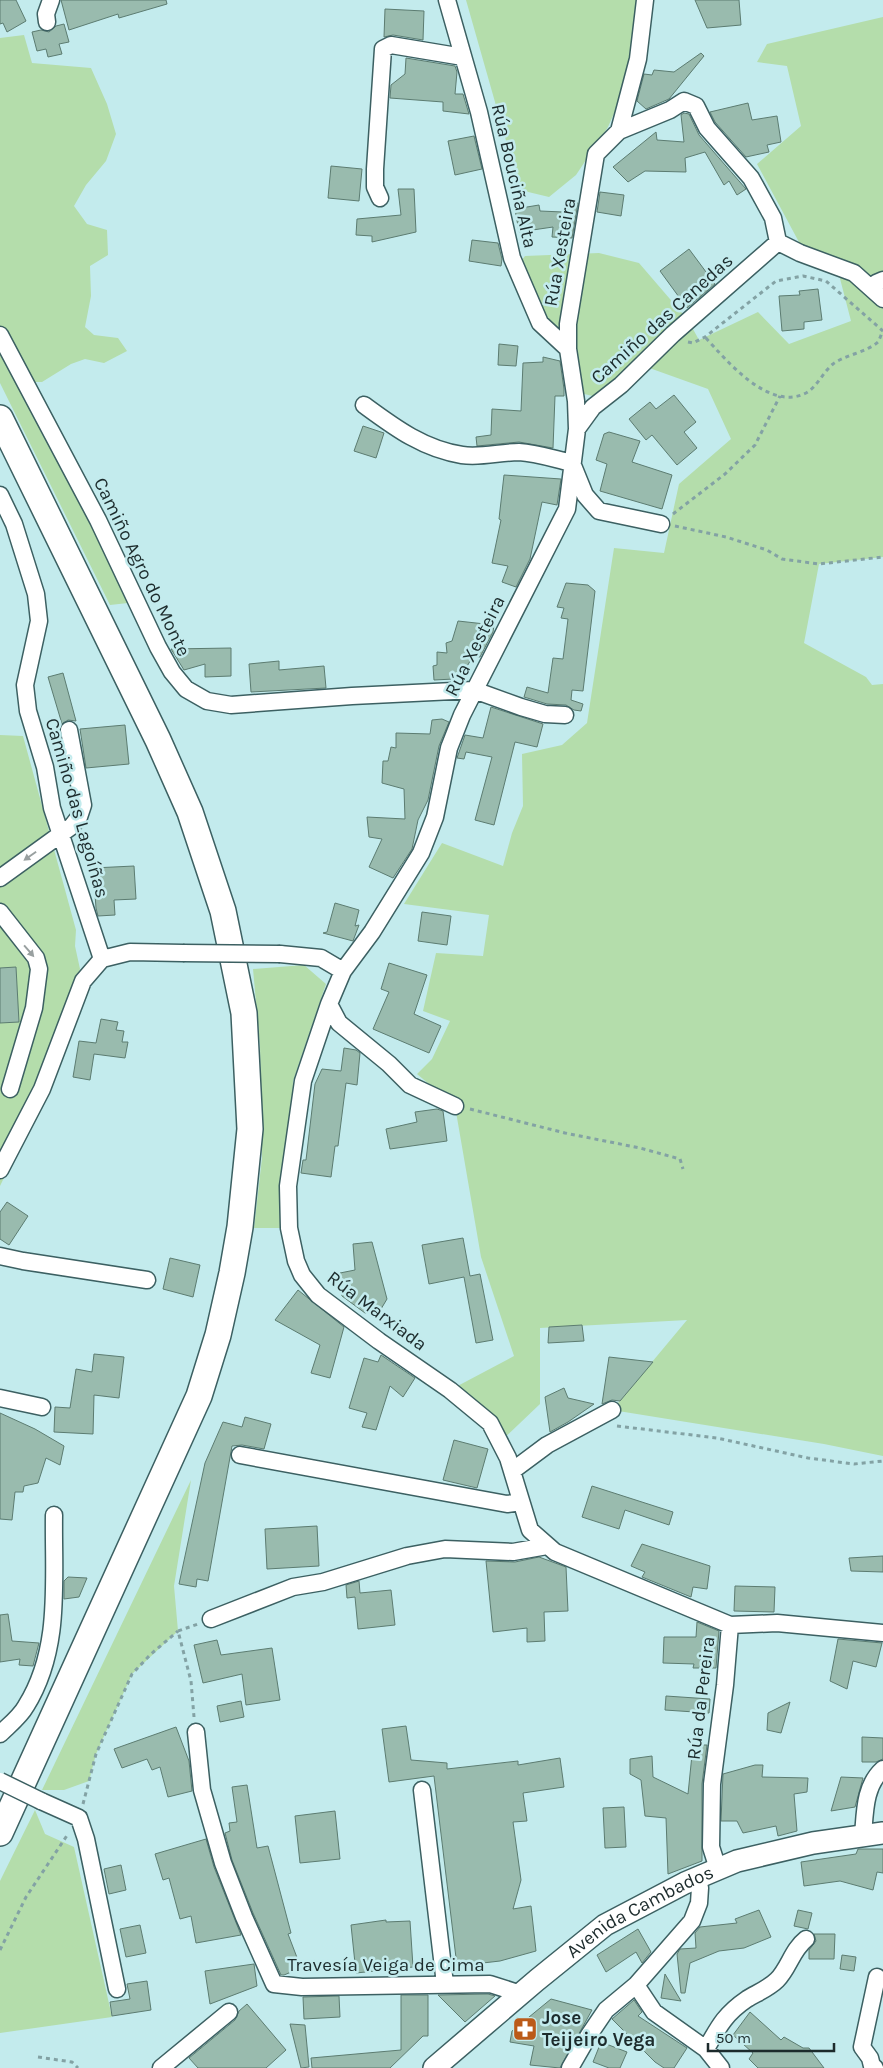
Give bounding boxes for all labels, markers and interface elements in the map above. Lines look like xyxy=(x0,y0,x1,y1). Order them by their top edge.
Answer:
street label: Rúa Bouciña Alta xyxy=(487,102,541,250)
street label: Rúa Xesteira xyxy=(540,196,580,308)
street label: Camiño das Canedas xyxy=(587,250,737,388)
street label: Camiño Agro do Monte xyxy=(89,474,195,660)
street label: Rúa Xesteira xyxy=(440,592,510,700)
street label: Camiño das Lagoíñas xyxy=(41,715,113,901)
one-way arrow xyxy=(24,850,37,861)
one-way arrow xyxy=(24,944,35,957)
street label: Rúa Marxiada xyxy=(323,1266,431,1356)
street label: Rúa da Pereira xyxy=(683,1635,719,1761)
street label: Avenida Cambados xyxy=(562,1861,717,1963)
street label: Travesía Veiga de Cima xyxy=(287,1954,485,1976)
place label: Jose Teijeiro Vega xyxy=(542,2007,655,2051)
pharmacy icon: Jose Teijeiro Vega xyxy=(512,2016,538,2042)
scale bar xyxy=(708,2020,834,2052)
text: 50 m xyxy=(716,2029,751,2047)

